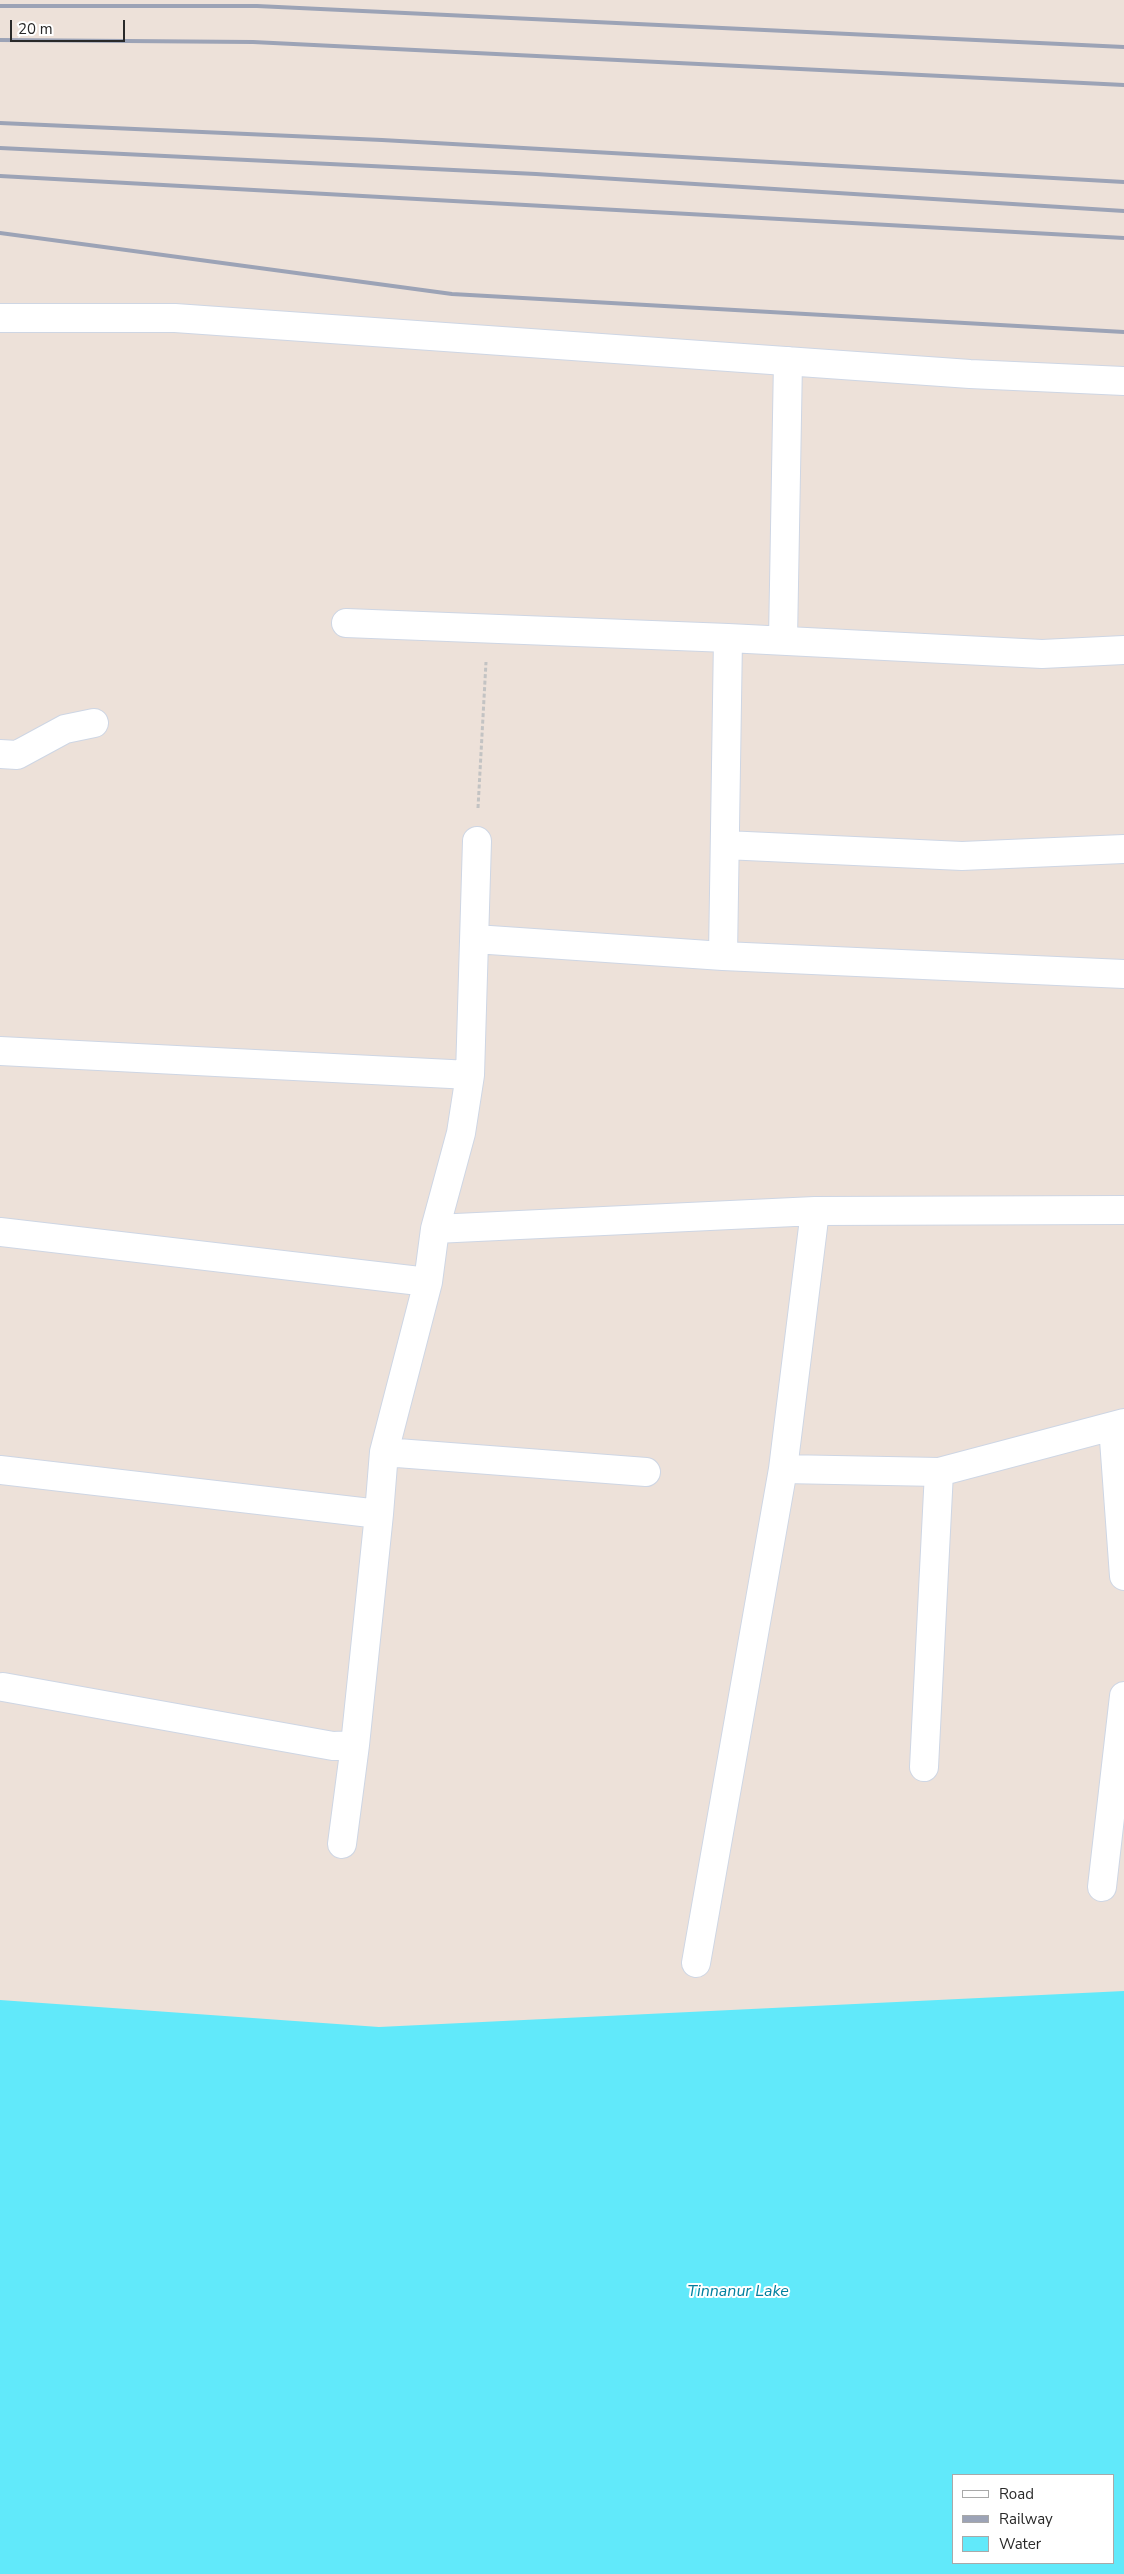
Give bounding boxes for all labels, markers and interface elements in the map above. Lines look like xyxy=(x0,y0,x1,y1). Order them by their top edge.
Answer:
scale bar xyxy=(12,10,128,42)
text: 20 m xyxy=(18,19,53,39)
water label: Tinnanur Lake xyxy=(687,2282,789,2302)
legend xyxy=(952,2474,1114,2564)
text: Road xyxy=(999,2484,1034,2504)
text: Railway xyxy=(999,2509,1053,2529)
text: Water xyxy=(999,2534,1041,2554)

